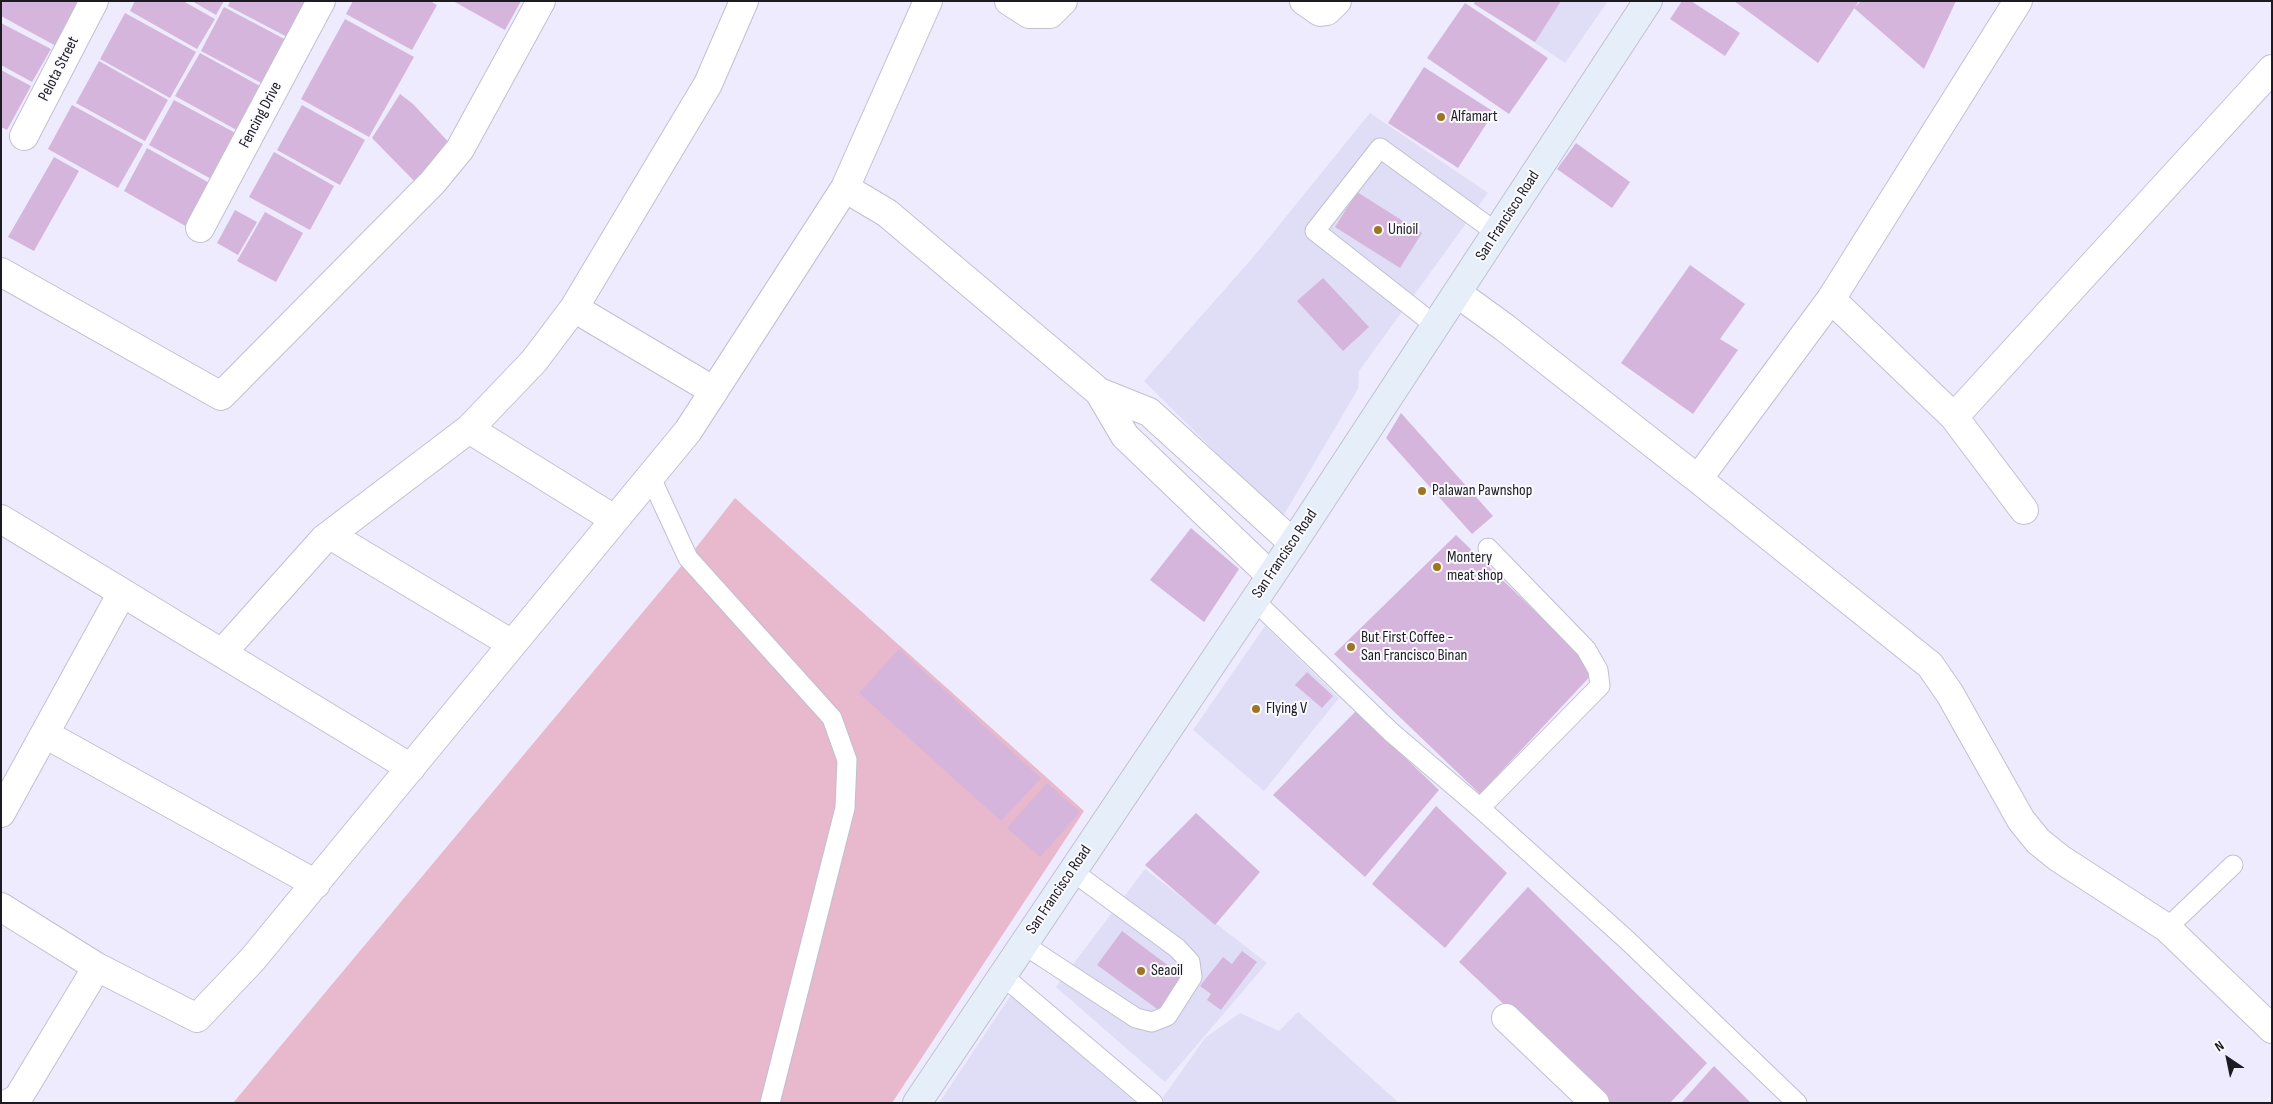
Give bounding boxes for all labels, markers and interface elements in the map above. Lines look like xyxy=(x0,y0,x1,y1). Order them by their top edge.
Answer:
street label: Pelota Street xyxy=(35,33,83,105)
street label: Fencing Drive xyxy=(236,79,286,151)
place label: Alfamart xyxy=(1451,107,1498,127)
marker: Alfamart xyxy=(1435,111,1447,123)
street label: San Francisco Road xyxy=(1472,168,1544,264)
place label: Unioil xyxy=(1388,220,1418,240)
marker: Unioil xyxy=(1372,224,1384,236)
place label: Palawan Pawnshop xyxy=(1432,481,1532,501)
marker: Palawan Pawnshop xyxy=(1416,485,1428,497)
street label: San Francisco Road xyxy=(1248,506,1322,602)
place label: Montery meat shop xyxy=(1447,548,1503,586)
marker: Montery meat shop xyxy=(1431,561,1443,573)
place label: But First Coffee - San Francisco Binan xyxy=(1361,628,1467,666)
marker: But First Coffee - San Francisco Binan xyxy=(1345,641,1357,653)
place label: Flying V xyxy=(1266,699,1307,719)
marker: Flying V xyxy=(1250,703,1262,715)
street label: San Francisco Road xyxy=(1022,842,1096,938)
place label: Seaoil xyxy=(1151,961,1183,981)
marker: Seaoil xyxy=(1135,965,1147,977)
north arrow xyxy=(2203,1034,2253,1084)
text: N xyxy=(2211,1037,2227,1055)

